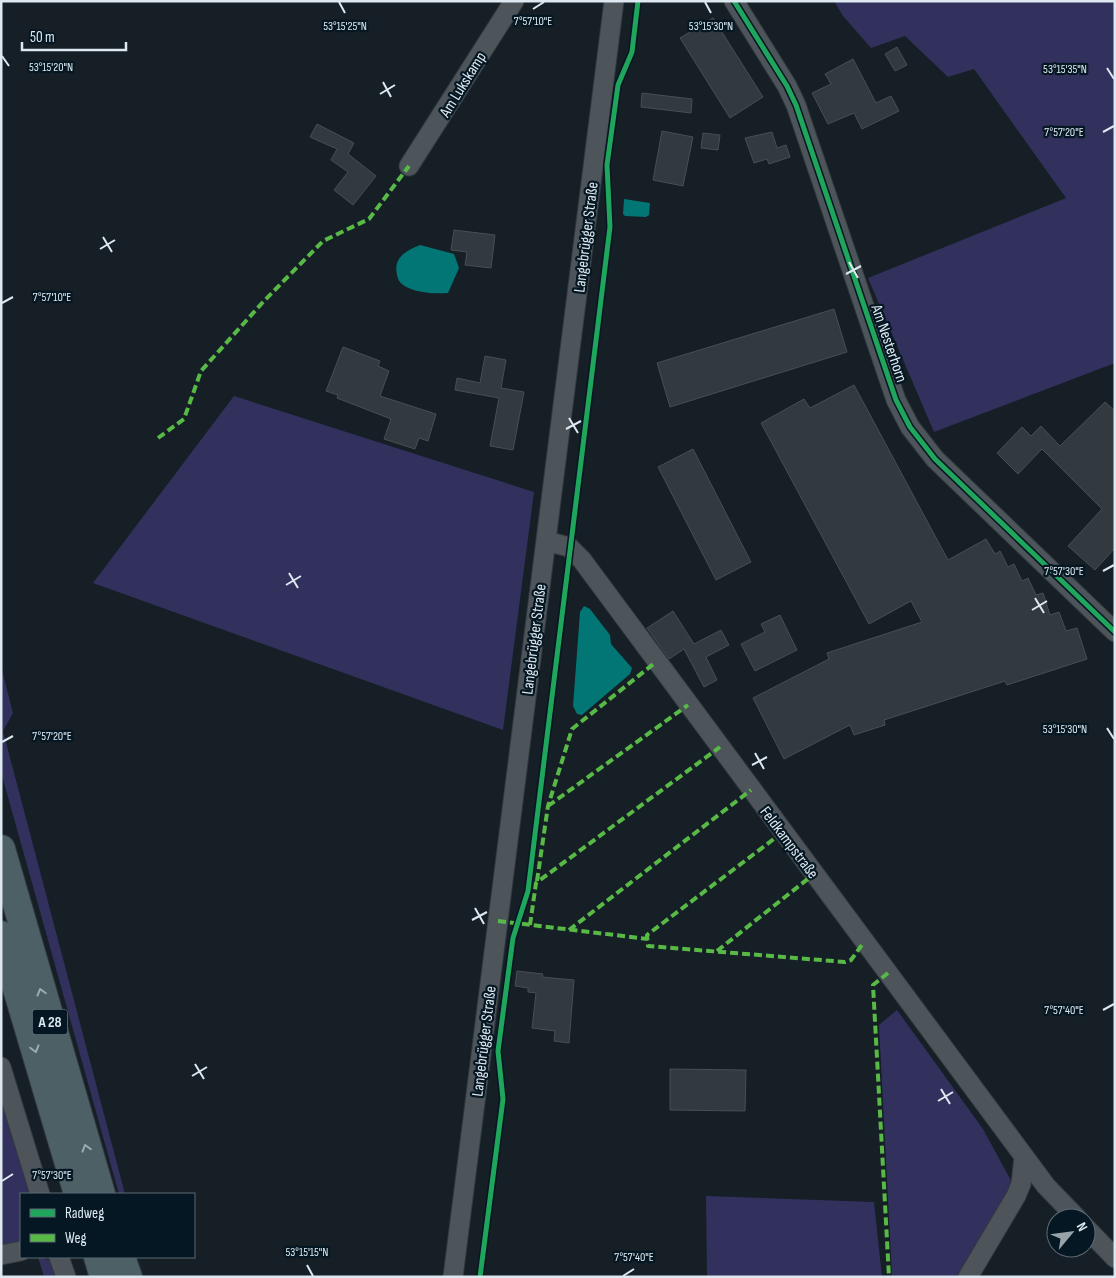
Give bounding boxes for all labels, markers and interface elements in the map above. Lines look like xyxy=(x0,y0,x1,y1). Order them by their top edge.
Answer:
text: 7°57'10"E xyxy=(514,14,552,29)
text: 53°15'25"N xyxy=(323,19,367,34)
text: 53°15'30"N xyxy=(689,19,733,34)
scale bar xyxy=(22,20,126,52)
text: 50 m xyxy=(30,28,55,47)
street label: Am Lukskamp xyxy=(435,49,491,122)
text: 53°15'20"N xyxy=(29,60,73,75)
text: 53°15'35"N xyxy=(1043,62,1087,77)
text: 7°57'20"E xyxy=(1044,125,1084,140)
street label: Langebrügger Straße xyxy=(570,181,603,294)
text: 7°57'10"E xyxy=(33,290,71,305)
street label: Am Nesterhorn xyxy=(866,301,911,385)
text: 7°57'30"E xyxy=(1044,564,1084,579)
street label: Langebrügger Straße xyxy=(518,583,551,696)
text: 53°15'30"N xyxy=(1043,722,1087,737)
text: 7°57'20"E xyxy=(32,729,72,744)
street label: Feldkampstraße xyxy=(756,803,822,883)
street label: Langebrügger Straße xyxy=(468,985,501,1098)
one-way arrow xyxy=(37,988,47,996)
text: 7°57'40"E xyxy=(1044,1003,1084,1018)
road number: A 28 xyxy=(32,1010,68,1034)
one-way arrow xyxy=(29,1045,39,1053)
one-way arrow xyxy=(81,1143,92,1152)
text: 7°57'30"E xyxy=(32,1168,72,1183)
legend xyxy=(20,1193,195,1258)
text: Radweg xyxy=(65,1204,104,1223)
north arrow xyxy=(1046,1208,1096,1258)
text: N xyxy=(1073,1220,1091,1234)
text: Weg xyxy=(65,1229,87,1248)
text: 53°15'15"N xyxy=(286,1245,328,1260)
text: 7°57'40"E xyxy=(614,1250,654,1265)

